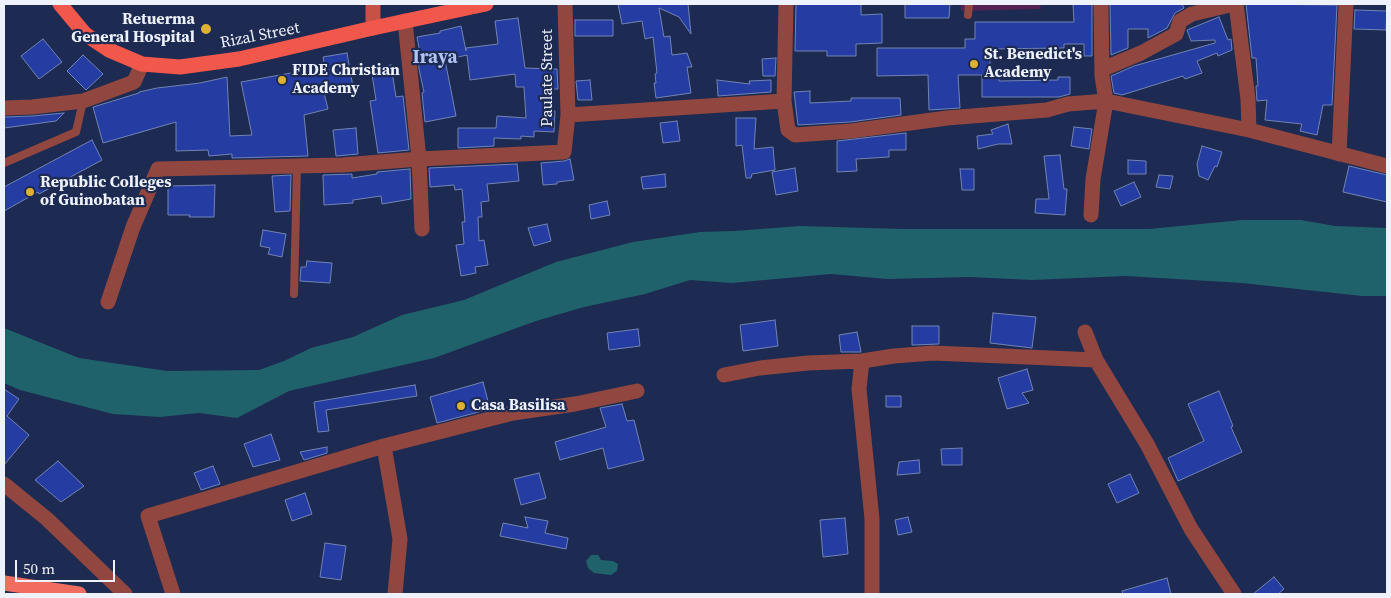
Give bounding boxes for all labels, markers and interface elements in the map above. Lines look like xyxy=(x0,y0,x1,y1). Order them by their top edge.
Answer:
place label: Retuerma General Hospital xyxy=(71,10,195,48)
street label: Rizal Street xyxy=(219,19,301,53)
marker: Retuerma General Hospital xyxy=(199,22,213,36)
street label: Paulate Street xyxy=(538,29,558,127)
place label: St. Benedict's Academy xyxy=(984,45,1082,83)
district label: Iraya xyxy=(412,47,458,69)
marker: St. Benedict's Academy xyxy=(968,58,980,70)
place label: FIDE Christian Academy xyxy=(292,61,400,99)
marker: FIDE Christian Academy xyxy=(276,74,288,86)
place label: Republic Colleges of Guinobatan xyxy=(40,173,171,211)
marker: Republic Colleges of Guinobatan xyxy=(24,186,36,198)
place label: Casa Basilisa xyxy=(471,396,566,416)
marker: Casa Basilisa xyxy=(455,400,467,412)
scale bar xyxy=(18,550,118,582)
text: 50 m xyxy=(23,558,55,579)

